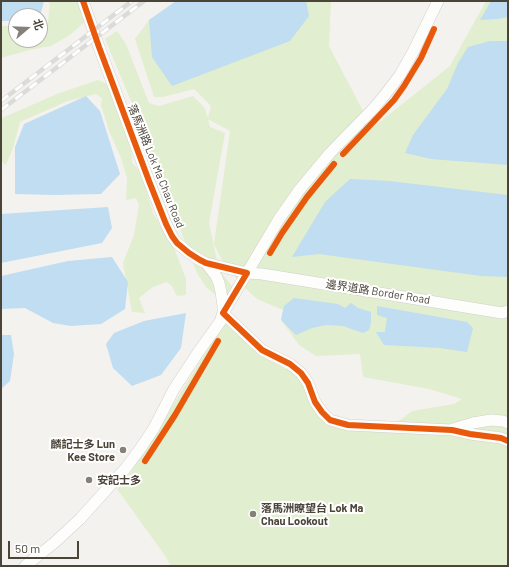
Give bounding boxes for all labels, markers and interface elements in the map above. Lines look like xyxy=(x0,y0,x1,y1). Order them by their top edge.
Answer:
north arrow xyxy=(8,8,48,48)
text: 北 xyxy=(31,17,47,32)
street label: 落馬洲路 Lok Ma Chau Road xyxy=(125,102,187,230)
street label: 邊界道路 Border Road xyxy=(325,277,431,307)
place label: 麟記士多 Lun Kee Store xyxy=(50,437,115,463)
marker: 麟記士多 Lun Kee Store xyxy=(118,445,128,455)
place label: 安記士多 xyxy=(97,473,141,487)
marker: 安記士多 xyxy=(84,475,94,485)
place label: 落馬洲暸望台 Lok Ma Chau Lookout xyxy=(261,501,363,527)
marker: 落馬洲暸望台 Lok Ma Chau Lookout xyxy=(248,509,258,519)
scale bar xyxy=(10,533,81,559)
text: 50 m xyxy=(15,541,40,555)

